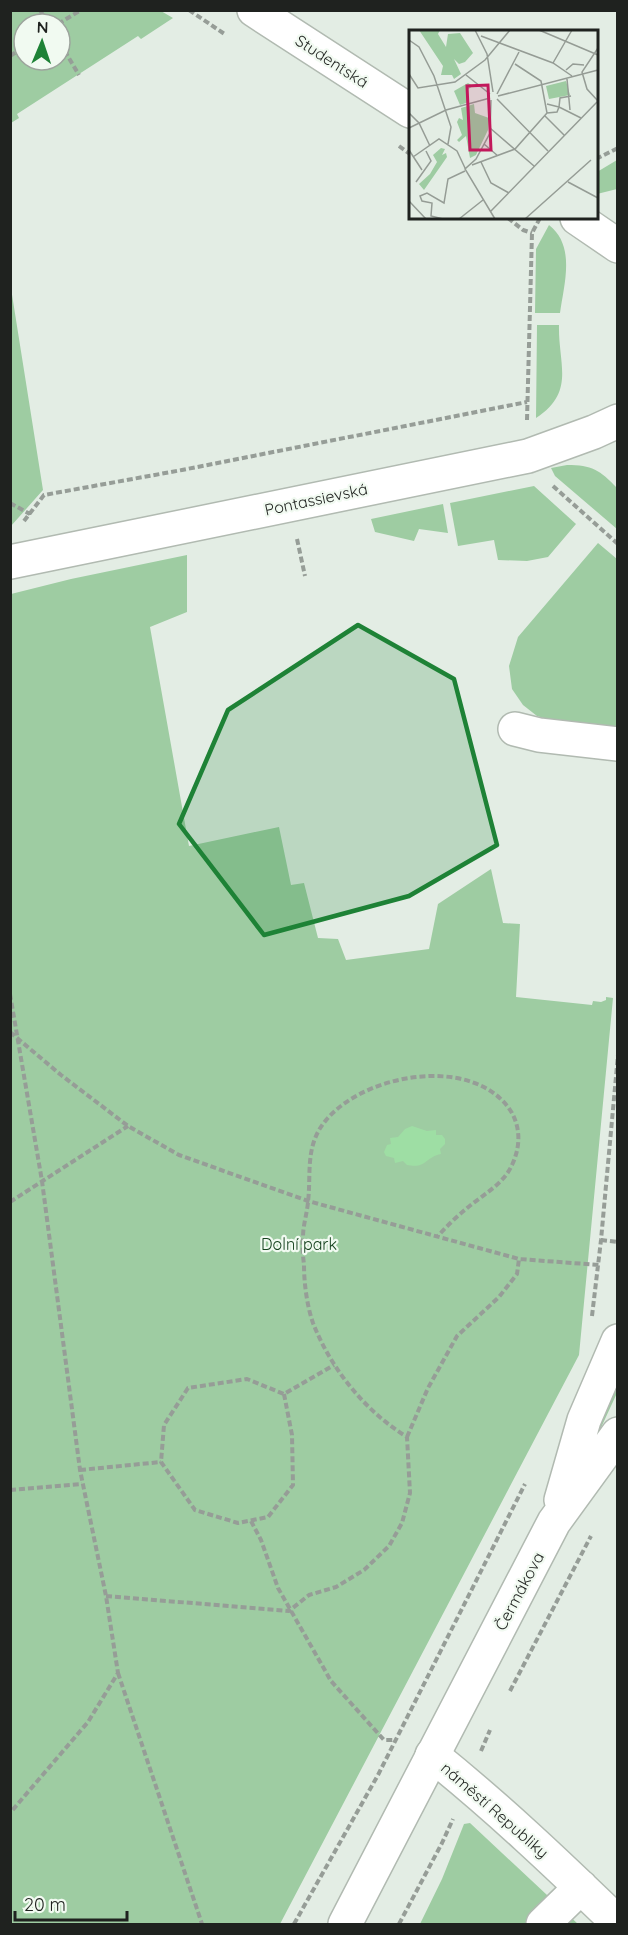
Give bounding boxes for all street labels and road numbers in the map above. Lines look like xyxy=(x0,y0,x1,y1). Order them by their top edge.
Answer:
street label: Studentská xyxy=(292,30,372,92)
street label: Pontassievská xyxy=(263,478,369,520)
street label: Čermákova xyxy=(490,1548,548,1634)
street label: náměstí Republiky xyxy=(437,1758,553,1862)

